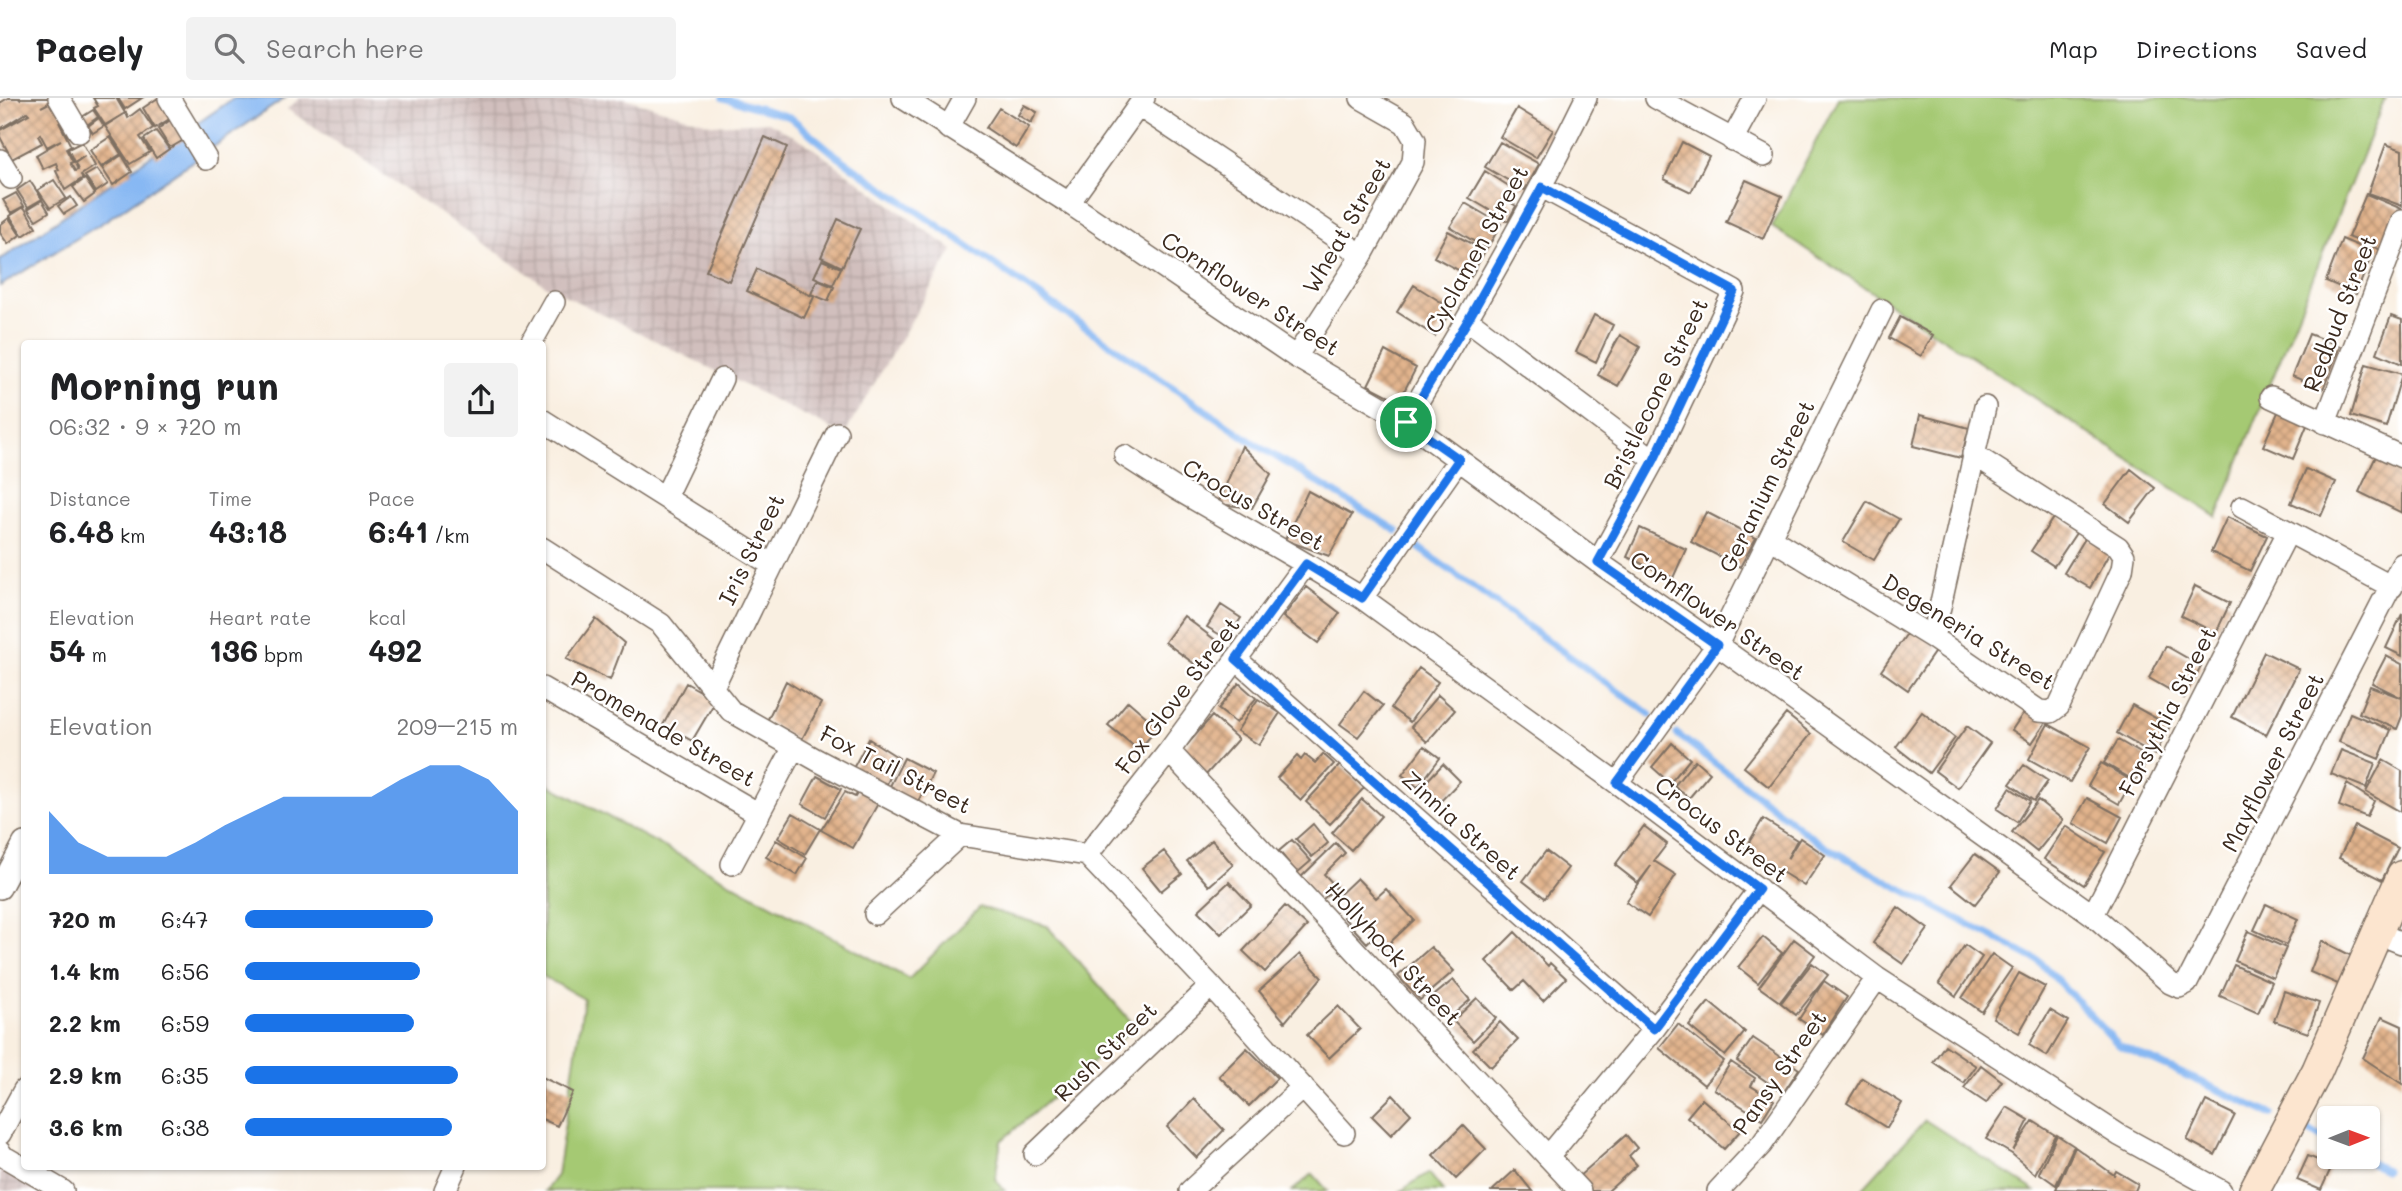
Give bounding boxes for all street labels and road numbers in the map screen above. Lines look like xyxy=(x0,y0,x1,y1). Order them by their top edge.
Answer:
street label: Wheat Street xyxy=(1295,151,1397,299)
street label: Cyclamen Street xyxy=(1417,160,1535,338)
street label: Cornflower Street xyxy=(1156,224,1346,362)
street label: Redbud Street xyxy=(2295,230,2383,396)
street label: Bristlecone Street xyxy=(1596,293,1714,493)
street label: Geranium Street xyxy=(1711,395,1821,577)
street label: Crocus Street xyxy=(1177,451,1331,557)
street label: Iris Street xyxy=(711,488,791,610)
street label: Cornflower Street xyxy=(1625,543,1811,687)
street label: Degeneria Street xyxy=(1877,566,2061,696)
street label: Fox Glove Street xyxy=(1108,611,1246,779)
street label: Forsythia Street xyxy=(2111,621,2223,801)
street label: Promenade Street xyxy=(566,663,762,793)
street label: Mayflower Street xyxy=(2214,667,2330,857)
street label: Fox Tail Street xyxy=(815,718,977,820)
street label: Zinnia Street xyxy=(1396,764,1528,886)
street label: Crocus Street xyxy=(1649,769,1795,889)
street label: Hollyhock Street xyxy=(1319,875,1469,1031)
street label: Rush Street xyxy=(1047,994,1163,1108)
street label: Pansy Street xyxy=(1725,1004,1833,1140)

